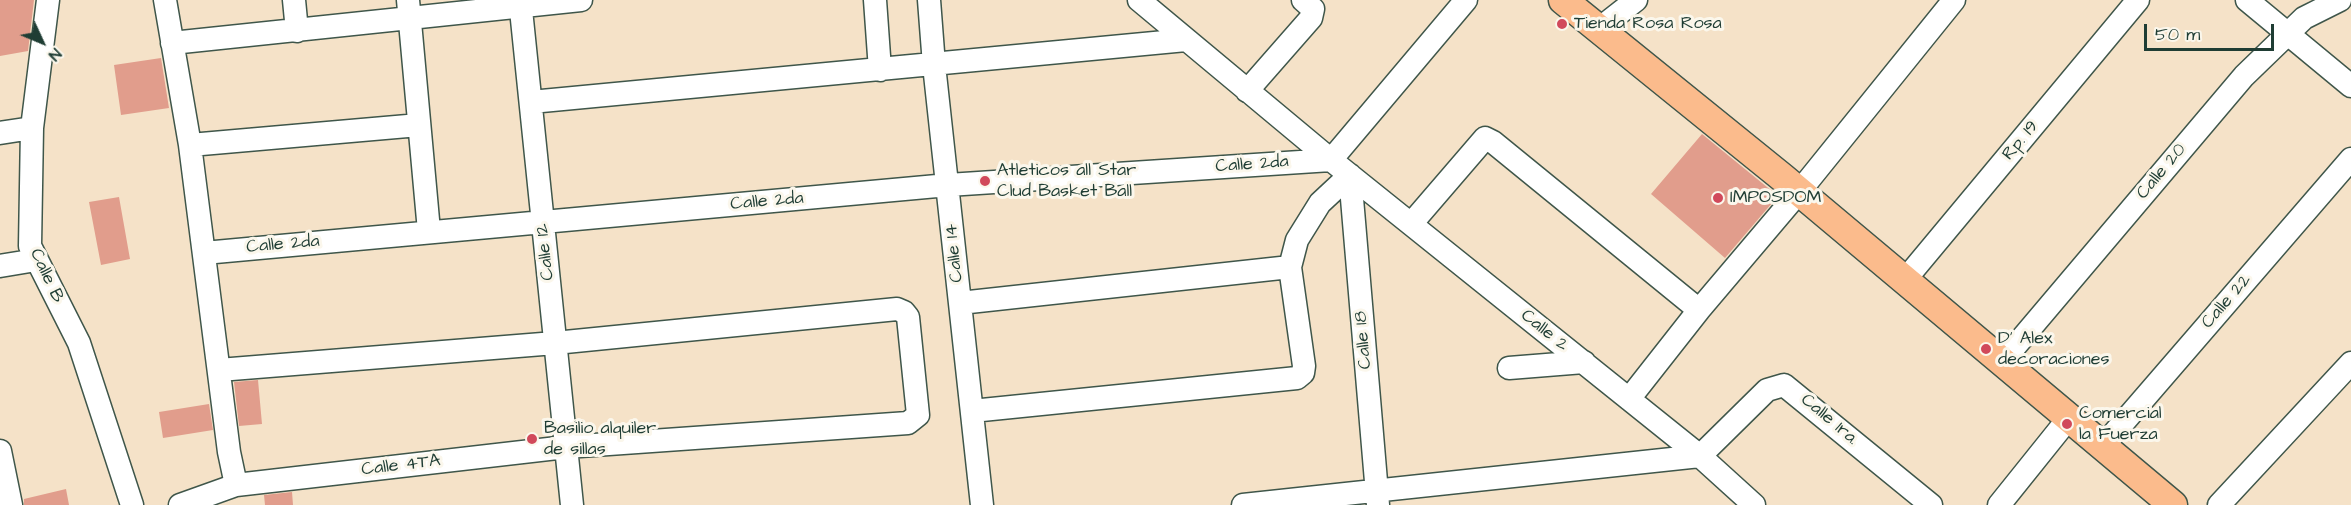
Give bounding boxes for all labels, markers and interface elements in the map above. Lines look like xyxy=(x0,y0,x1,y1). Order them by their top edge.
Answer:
north arrow xyxy=(12,12,72,72)
scale bar xyxy=(2147,12,2278,50)
place label: Tienda Rosa Rosa xyxy=(1574,13,1722,35)
marker: Tienda Rosa Rosa xyxy=(1555,17,1569,31)
text: 50 m xyxy=(2155,22,2200,47)
text: N xyxy=(44,43,66,66)
street label: Rp. 19 xyxy=(1998,117,2044,165)
street label: Calle 20 xyxy=(2132,140,2192,204)
street label: Calle 2da xyxy=(1215,152,1289,178)
place label: Atleticos all Star Clud Basket Ball xyxy=(997,160,1136,202)
marker: Atleticos all Star Clud Basket Ball xyxy=(978,174,992,188)
place label: IMPOSDOM xyxy=(1730,187,1821,209)
street label: Calle 2da xyxy=(730,188,804,216)
marker: IMPOSDOM xyxy=(1711,191,1725,205)
street label: Calle 12 xyxy=(532,222,560,282)
street label: Calle 14 xyxy=(941,223,969,283)
street label: Calle 2da xyxy=(246,231,320,259)
street label: Calle B xyxy=(24,245,68,307)
street label: Calle 22 xyxy=(2197,270,2257,334)
street label: Calle 2 xyxy=(1516,305,1572,357)
street label: Calle 18 xyxy=(1351,310,1377,370)
place label: D’ Alex decoraciones xyxy=(1998,328,2110,370)
marker: D’ Alex decoraciones xyxy=(1979,342,1993,356)
street label: Calle 1ra. xyxy=(1796,390,1862,450)
place label: Comercial la Fuerza xyxy=(2079,403,2162,446)
marker: Comercial la Fuerza xyxy=(2060,417,2074,431)
place label: Basilio alquiler de sillas xyxy=(544,418,656,460)
marker: Basilio alquiler de sillas xyxy=(525,432,539,446)
street label: Calle 4TA xyxy=(360,450,442,482)

